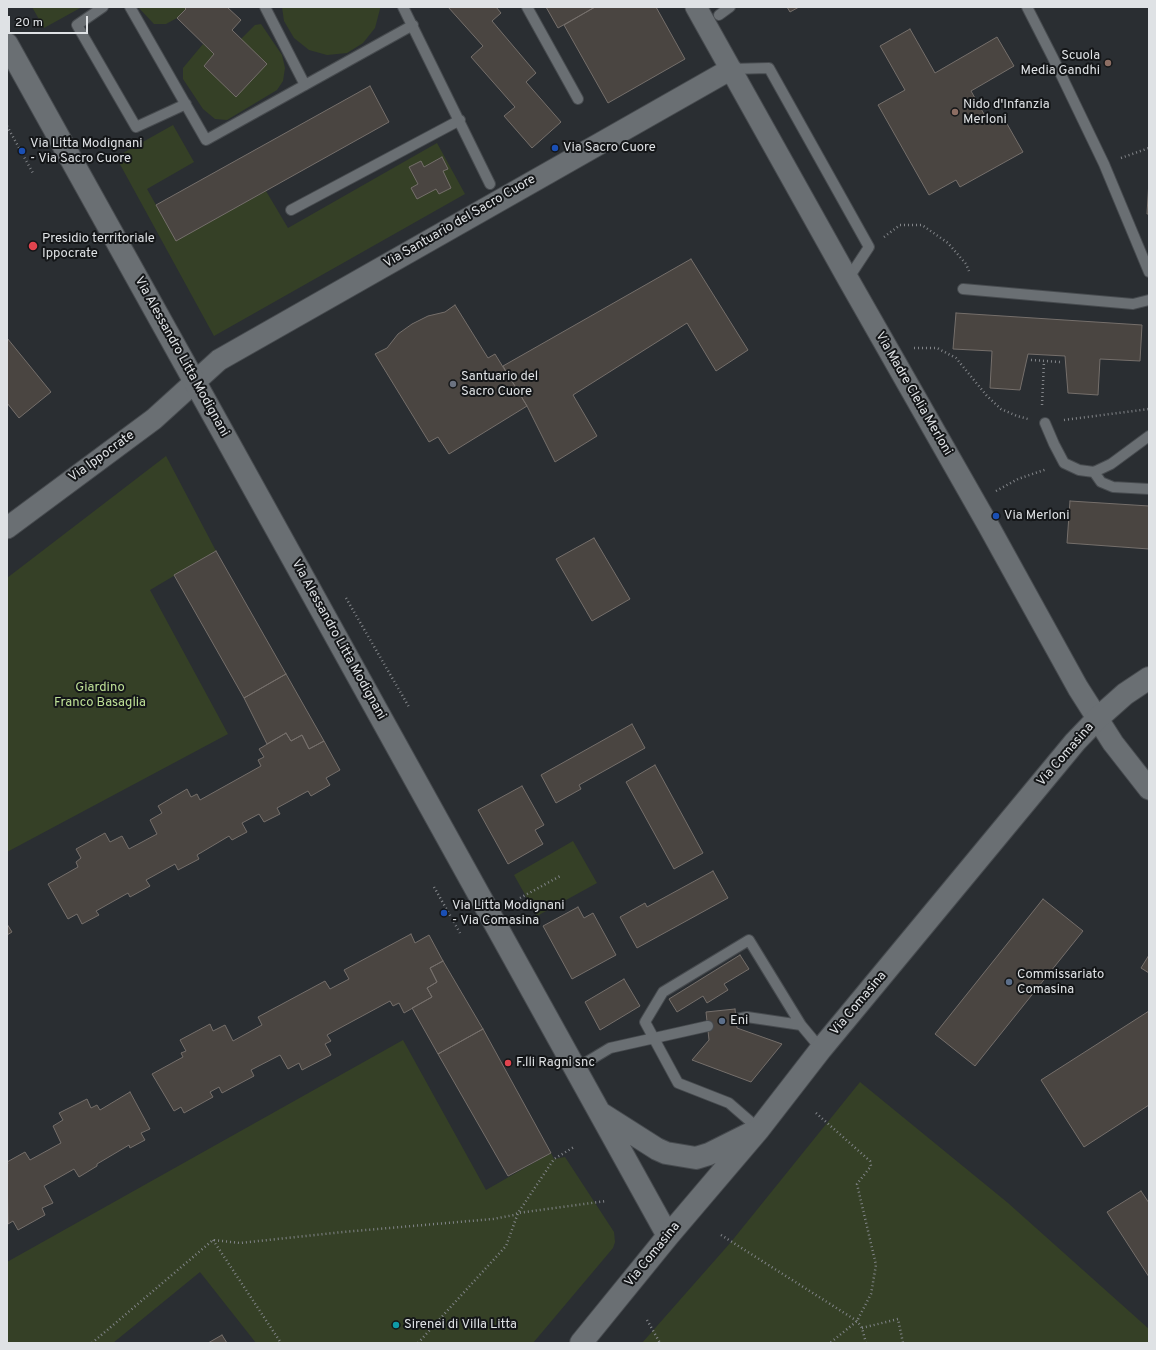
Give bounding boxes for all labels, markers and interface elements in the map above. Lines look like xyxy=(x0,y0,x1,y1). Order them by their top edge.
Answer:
scale bar xyxy=(10,8,90,34)
text: 20 m xyxy=(15,15,43,31)
place label: Scuola Media Gandhi xyxy=(1020,48,1100,79)
marker: Scuola Media Gandhi xyxy=(1103,58,1113,68)
place label: Nido d'Infanzia Merloni xyxy=(963,97,1050,128)
marker: Nido d'Infanzia Merloni xyxy=(950,107,960,117)
place label: Via Litta Modignani - Via Sacro Cuore xyxy=(30,136,143,167)
place label: Via Sacro Cuore xyxy=(563,140,656,156)
marker: Via Sacro Cuore xyxy=(550,143,560,153)
marker: Via Litta Modignani - Via Sacro Cuore xyxy=(17,146,27,156)
street label: Via Santuario del Sacro Cuore xyxy=(381,172,539,272)
place label: Presidio territoriale Ippocrate xyxy=(42,231,155,262)
marker: Presidio territoriale Ippocrate xyxy=(27,240,39,252)
street label: Via Alessandro Litta Modignani xyxy=(130,274,232,440)
street label: Via Madre Clelia Merloni xyxy=(871,329,955,459)
place label: Santuario del Sacro Cuore xyxy=(461,369,538,400)
marker: Santuario del Sacro Cuore xyxy=(448,379,458,389)
street label: Via Ippocrate xyxy=(66,428,138,486)
place label: Via Merloni xyxy=(1004,508,1069,524)
marker: Via Merloni xyxy=(991,511,1001,521)
street label: Via Alessandro Litta Modignani xyxy=(287,557,389,723)
park label: Giardino Franco Basaglia xyxy=(54,680,146,711)
street label: Via Comasina xyxy=(1034,720,1098,790)
place label: Via Litta Modignani - Via Comasina xyxy=(452,898,565,929)
marker: Via Litta Modignani - Via Comasina xyxy=(439,908,449,918)
place label: Commissariato Comasina xyxy=(1017,967,1104,998)
street label: Via Comasina xyxy=(828,969,890,1039)
marker: Commissariato Comasina xyxy=(1004,977,1014,987)
place label: Eni xyxy=(730,1013,748,1029)
marker: Eni xyxy=(717,1016,727,1026)
place label: F.lli Ragni snc xyxy=(516,1055,595,1071)
marker: F.lli Ragni snc xyxy=(503,1058,513,1068)
street label: Via Comasina xyxy=(622,1219,684,1291)
place label: Sirenei di Villa Litta xyxy=(404,1317,517,1333)
marker: Sirenei di Villa Litta xyxy=(391,1320,401,1330)

